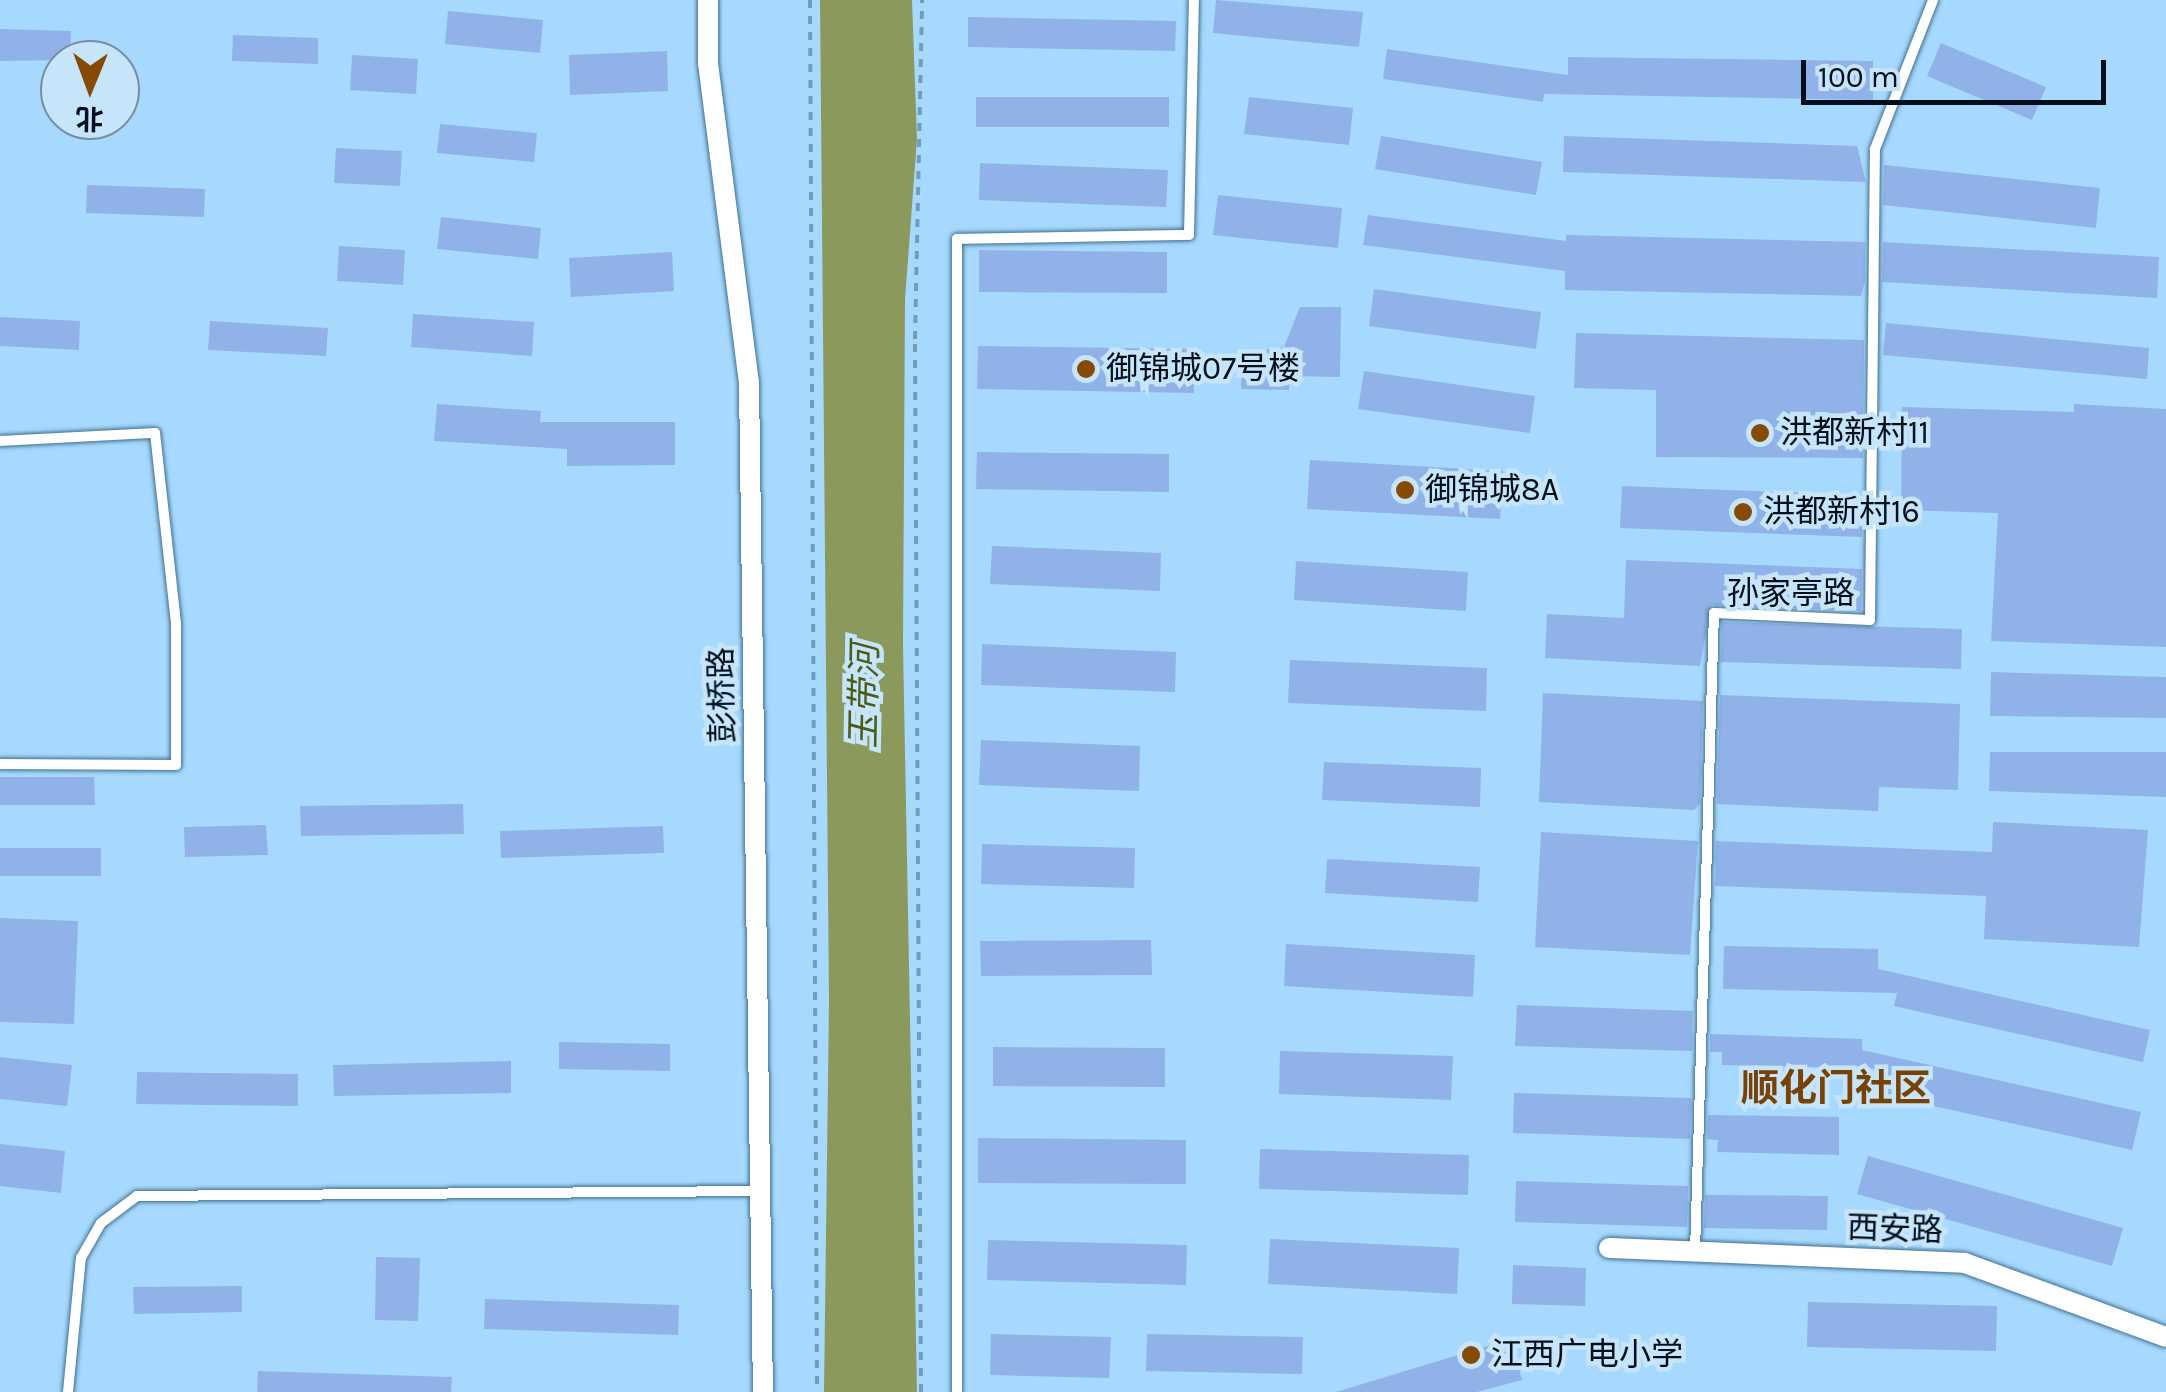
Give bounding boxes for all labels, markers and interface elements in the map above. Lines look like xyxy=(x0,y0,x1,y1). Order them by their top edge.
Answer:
north arrow xyxy=(40,40,140,140)
scale bar xyxy=(1806,40,2111,102)
text: 100 m xyxy=(1818,59,1899,95)
text: 北 xyxy=(75,102,104,135)
place label: 御锦城07号楼 xyxy=(1106,350,1300,388)
marker: 御锦城07号楼 xyxy=(1075,358,1097,380)
place label: 洪都新村11 xyxy=(1780,414,1929,452)
marker: 洪都新村11 xyxy=(1749,422,1771,444)
place label: 御锦城8A xyxy=(1425,471,1559,509)
marker: 御锦城8A xyxy=(1394,479,1416,501)
place label: 洪都新村16 xyxy=(1763,493,1920,531)
marker: 洪都新村16 xyxy=(1732,501,1754,523)
street label: 孙家亭路 xyxy=(1727,575,1855,613)
water label: 玉带河 xyxy=(843,643,887,749)
street label: 彭桥路 xyxy=(703,647,743,743)
district label: 顺化门社区 xyxy=(1741,1066,1931,1112)
street label: 西安路 xyxy=(1846,1209,1944,1251)
place label: 江西广电小学 xyxy=(1491,1336,1683,1374)
marker: 江西广电小学 xyxy=(1460,1344,1482,1366)

